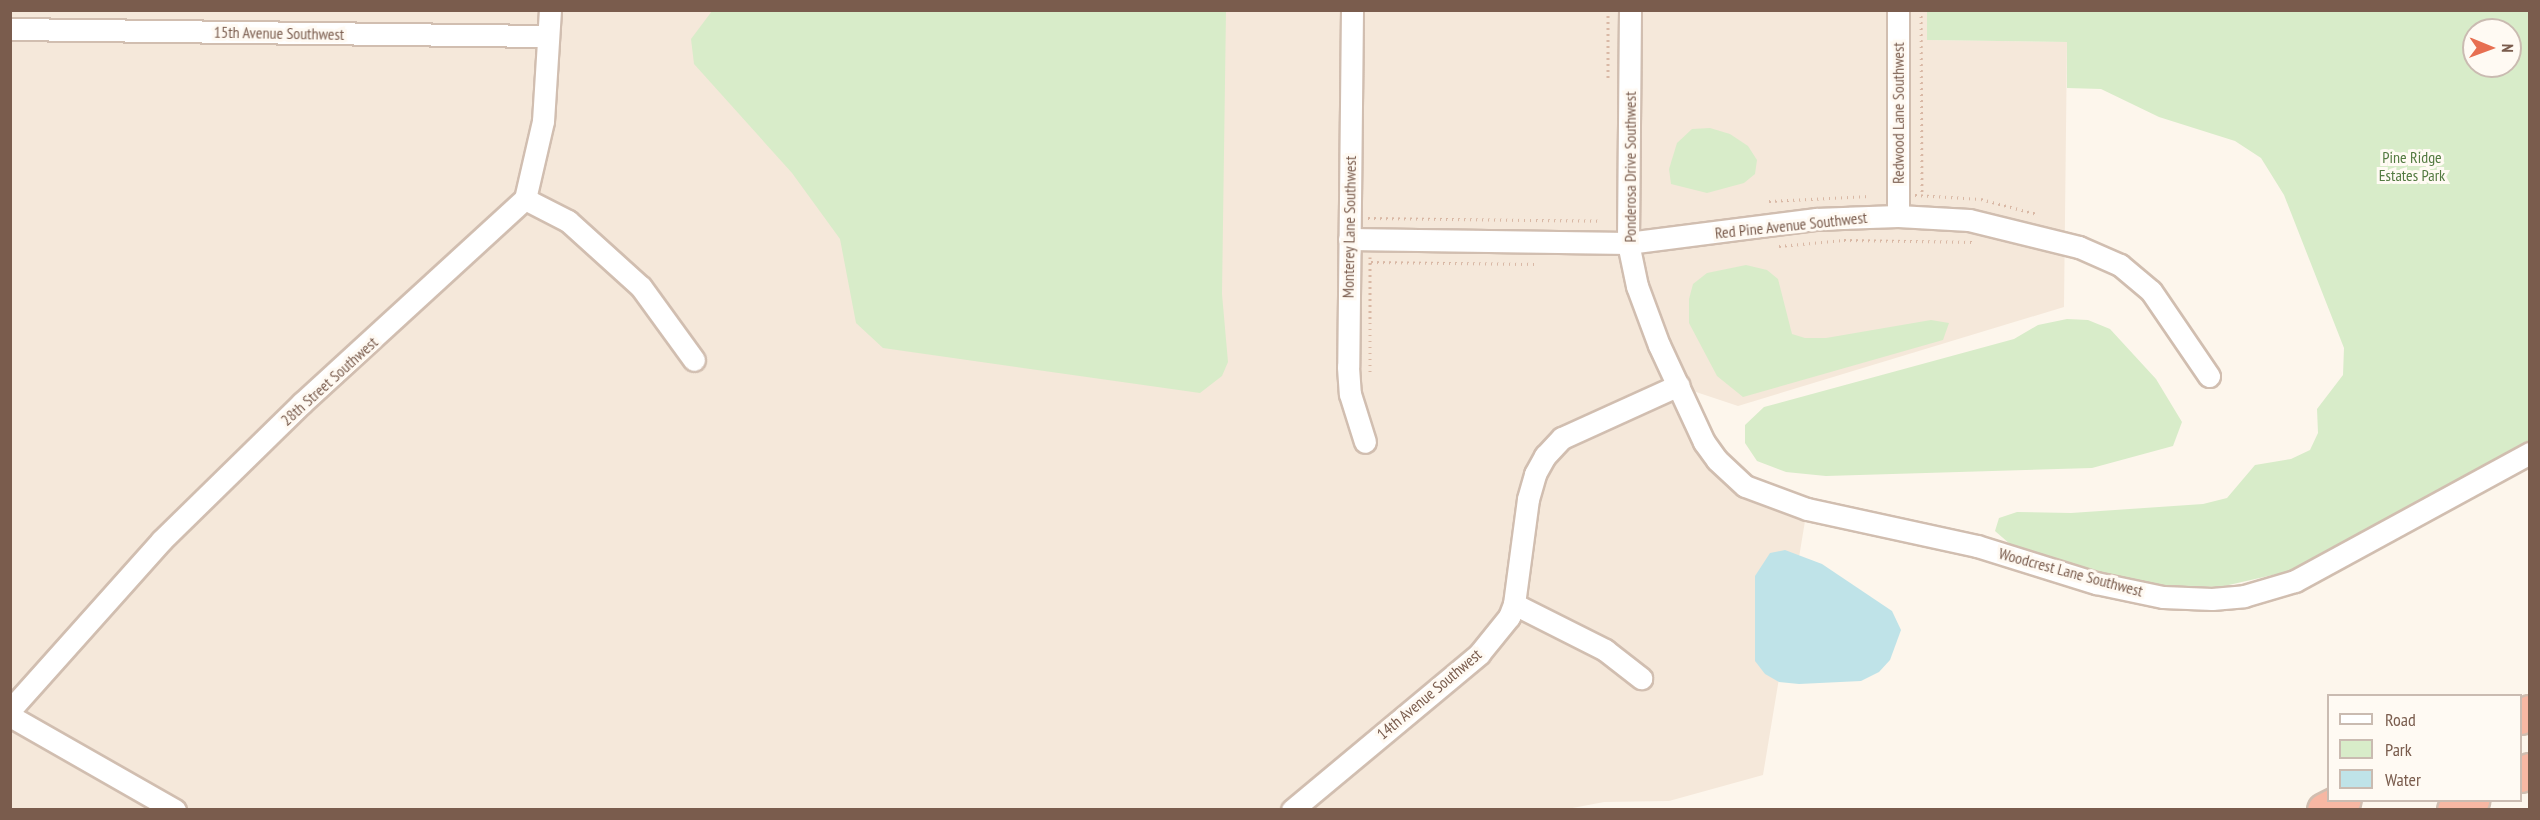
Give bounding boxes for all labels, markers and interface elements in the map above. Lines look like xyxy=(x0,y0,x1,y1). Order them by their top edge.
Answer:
north arrow xyxy=(2462,18,2522,78)
street label: 15th Avenue Southwest xyxy=(213,22,345,44)
street label: Redwood Lane Southwest xyxy=(1888,42,1908,184)
text: N xyxy=(2498,44,2518,53)
street label: Ponderosa Drive Southwest xyxy=(1620,91,1640,243)
park label: Pine Ridge Estates Park xyxy=(2379,147,2445,185)
street label: Monterey Lane Southwest xyxy=(1338,155,1360,299)
street label: Red Pine Avenue Southwest xyxy=(1714,207,1868,243)
street label: 28th Street Southwest xyxy=(277,333,381,429)
street label: Woodcrest Lane Southwest xyxy=(1997,544,2145,600)
street label: 14th Avenue Southwest xyxy=(1373,645,1485,743)
legend xyxy=(2327,694,2522,802)
text: Road xyxy=(2385,708,2416,731)
text: Park xyxy=(2385,738,2412,761)
text: Water xyxy=(2385,768,2421,791)

